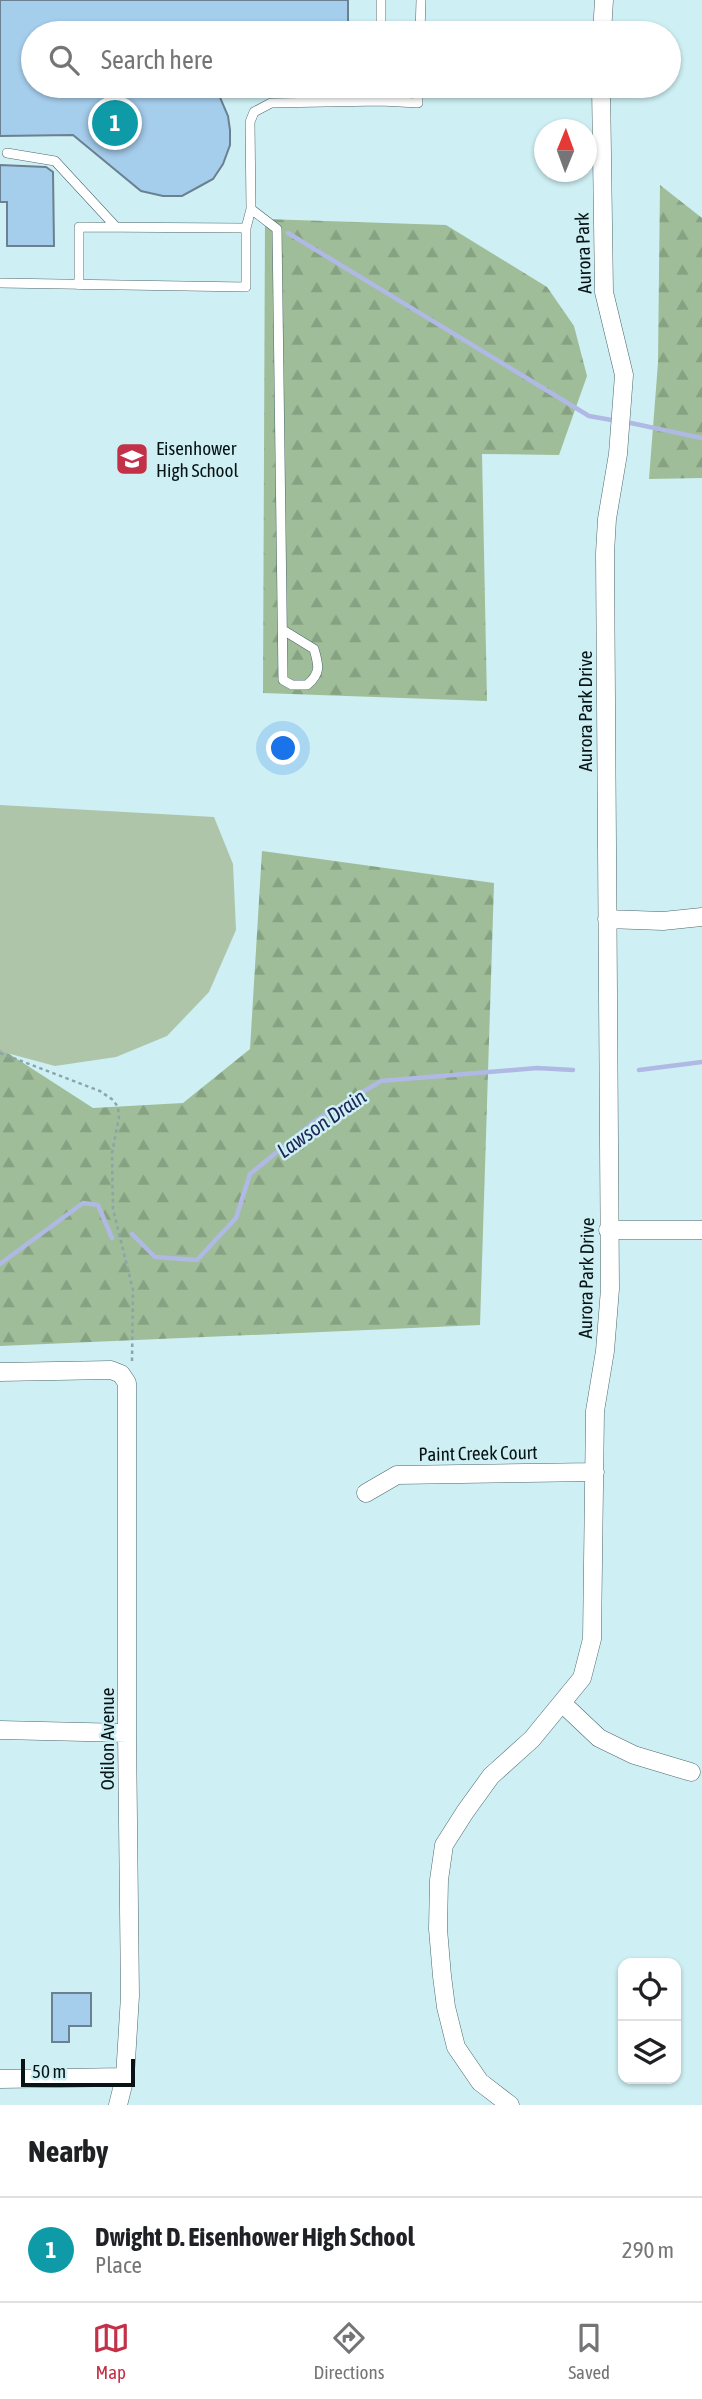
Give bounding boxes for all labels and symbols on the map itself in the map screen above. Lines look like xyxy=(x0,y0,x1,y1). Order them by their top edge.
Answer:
pin: 1 xyxy=(92,97,138,149)
north arrow xyxy=(534,119,597,182)
street label: Aurora Park xyxy=(571,211,595,294)
place label: Eisenhower High School xyxy=(156,437,239,481)
school or university icon: Eisenhower High School xyxy=(113,440,151,478)
street label: Aurora Park Drive xyxy=(574,651,596,771)
your location xyxy=(266,731,300,765)
water label: Lawson Drain xyxy=(272,1084,370,1162)
street label: Aurora Park Drive xyxy=(574,1217,598,1339)
street label: Paint Creek Court xyxy=(418,1441,538,1465)
street label: Odilon Avenue xyxy=(96,1688,118,1790)
scale bar xyxy=(21,2056,135,2088)

